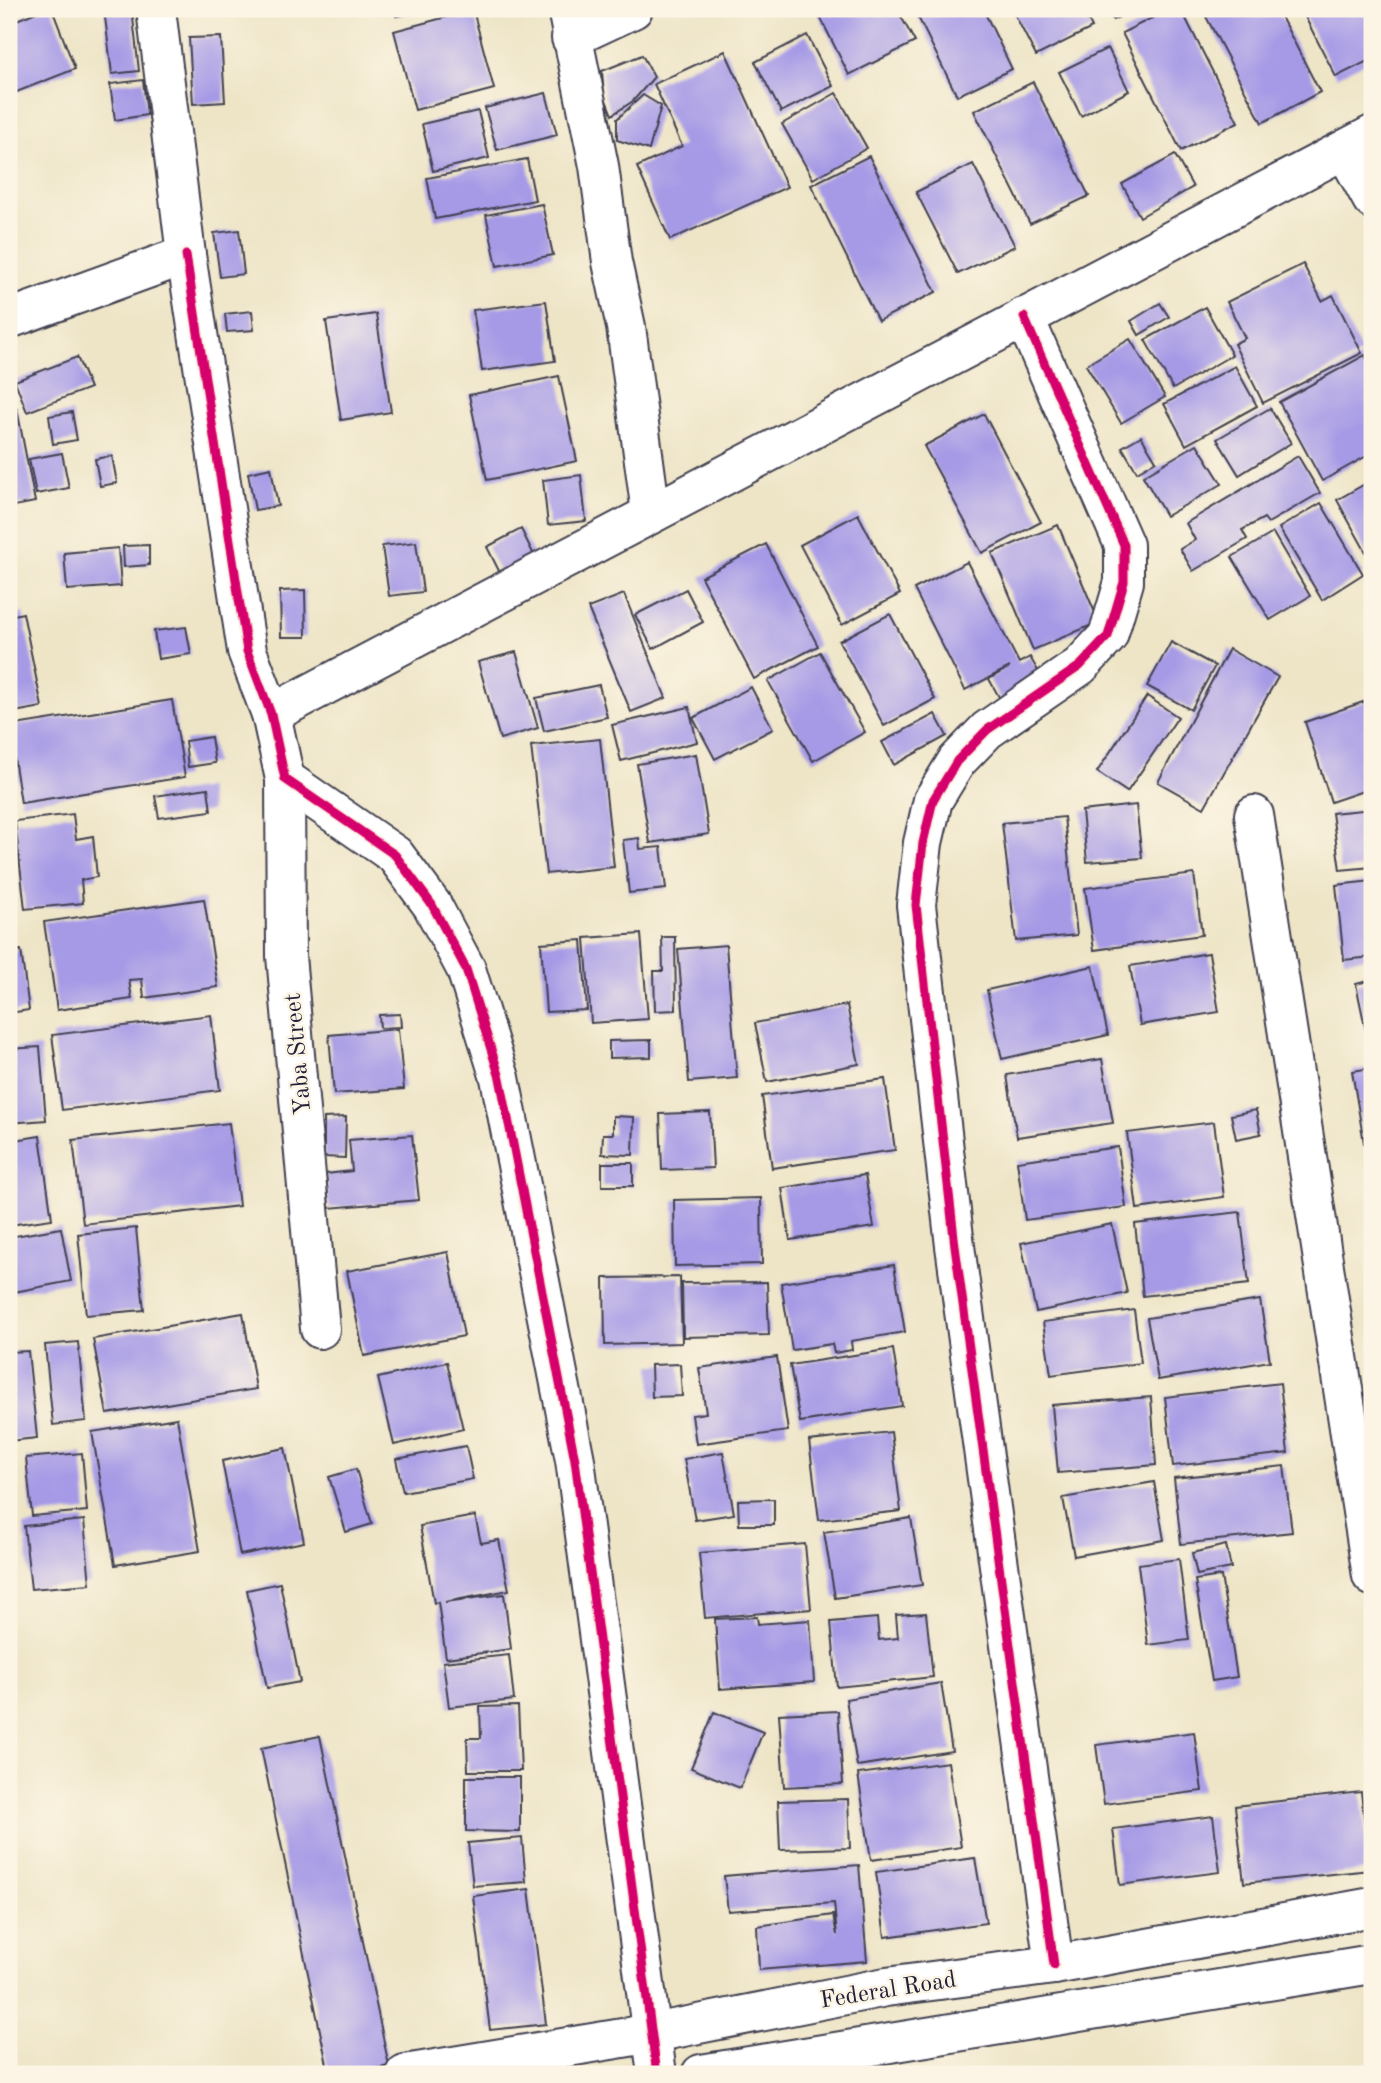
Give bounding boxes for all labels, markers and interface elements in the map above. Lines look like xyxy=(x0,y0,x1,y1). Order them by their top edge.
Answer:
street label: Yaba Street xyxy=(282,992,316,1116)
street label: Federal Road xyxy=(819,1968,958,2014)

